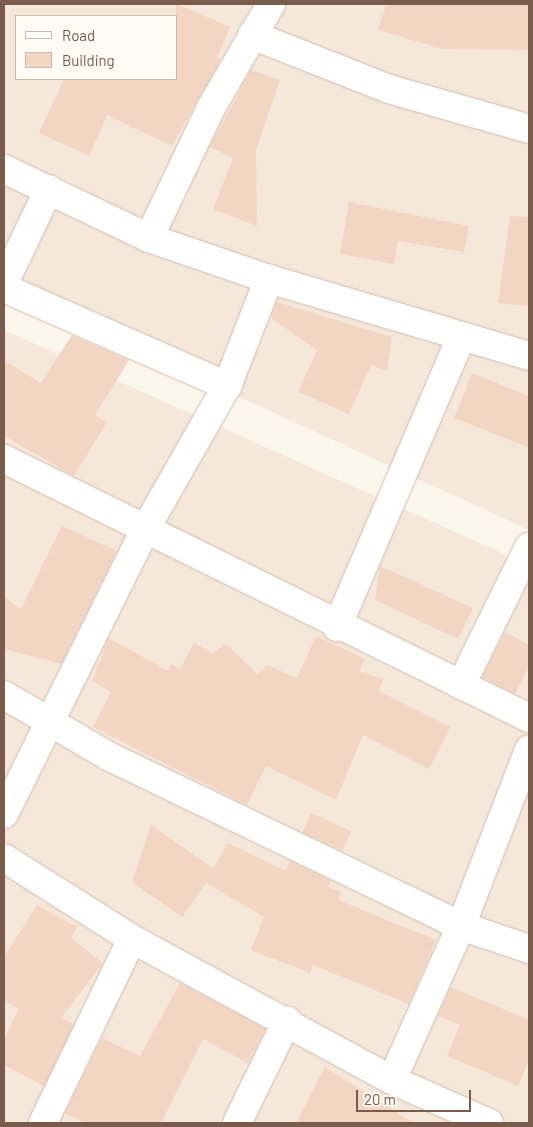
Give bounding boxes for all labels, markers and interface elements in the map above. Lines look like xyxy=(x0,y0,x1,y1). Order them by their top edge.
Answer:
legend xyxy=(15,15,178,80)
text: Road xyxy=(62,26,95,44)
text: Building xyxy=(62,51,115,69)
scale bar xyxy=(358,1080,473,1112)
text: 20 m xyxy=(364,1090,396,1108)

